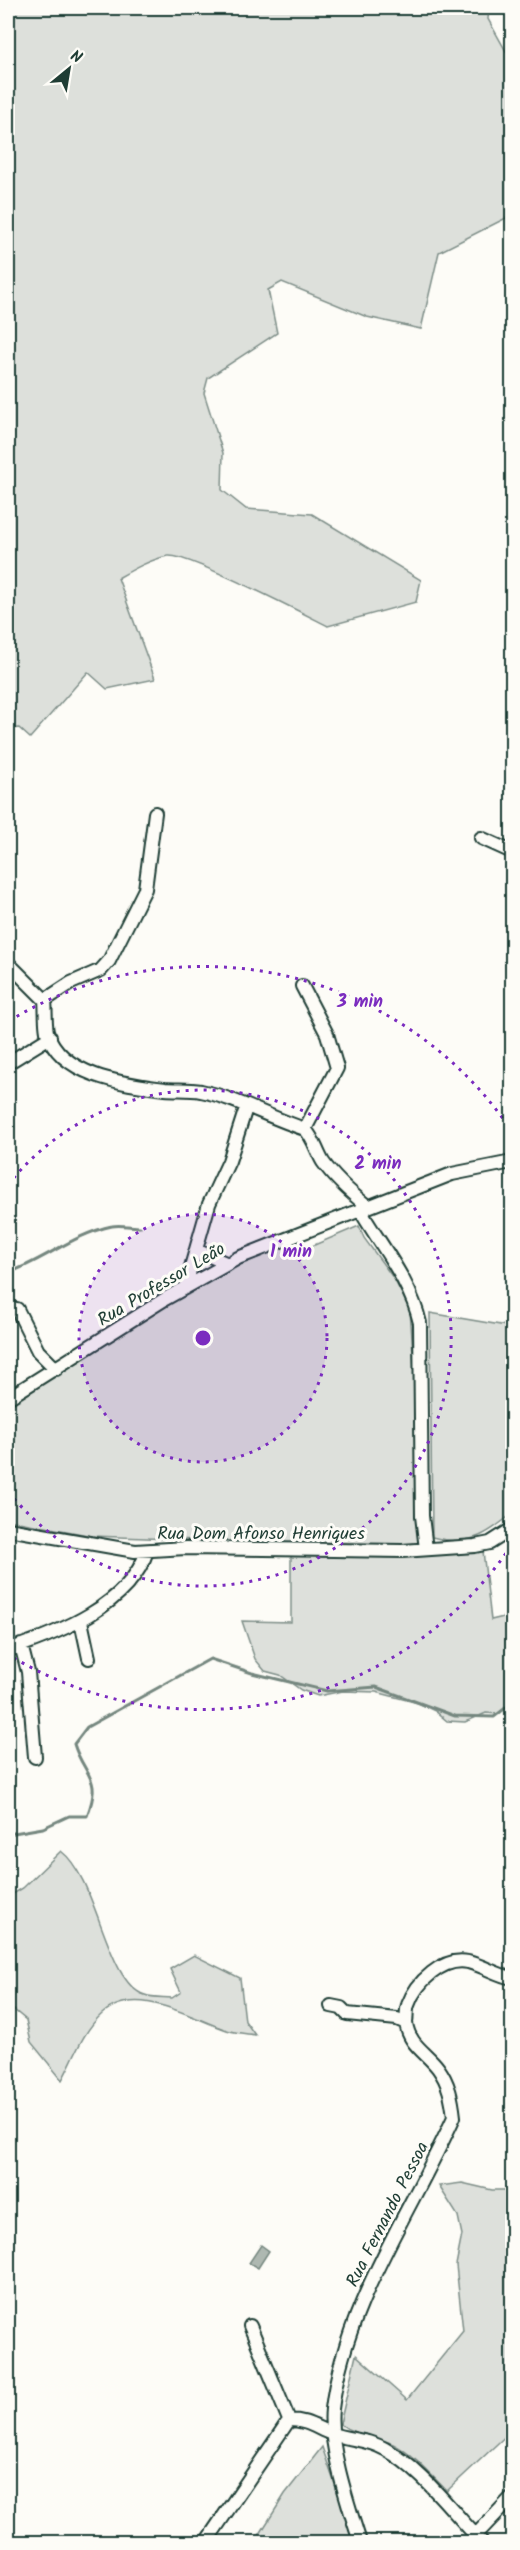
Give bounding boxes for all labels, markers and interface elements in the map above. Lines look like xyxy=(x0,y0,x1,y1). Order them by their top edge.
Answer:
north arrow xyxy=(39,39,99,99)
text: N xyxy=(65,44,86,71)
text: 3 min xyxy=(336,988,383,1017)
text: 2 min xyxy=(355,1150,401,1179)
street label: Rua Professor Leão xyxy=(92,1236,231,1335)
text: 1 min xyxy=(270,1238,312,1267)
centre of rings xyxy=(193,1328,213,1348)
street label: Rua Dom Afonso Henriques xyxy=(157,1520,365,1549)
street label: Rua Fernando Pessoa xyxy=(339,2137,438,2293)

